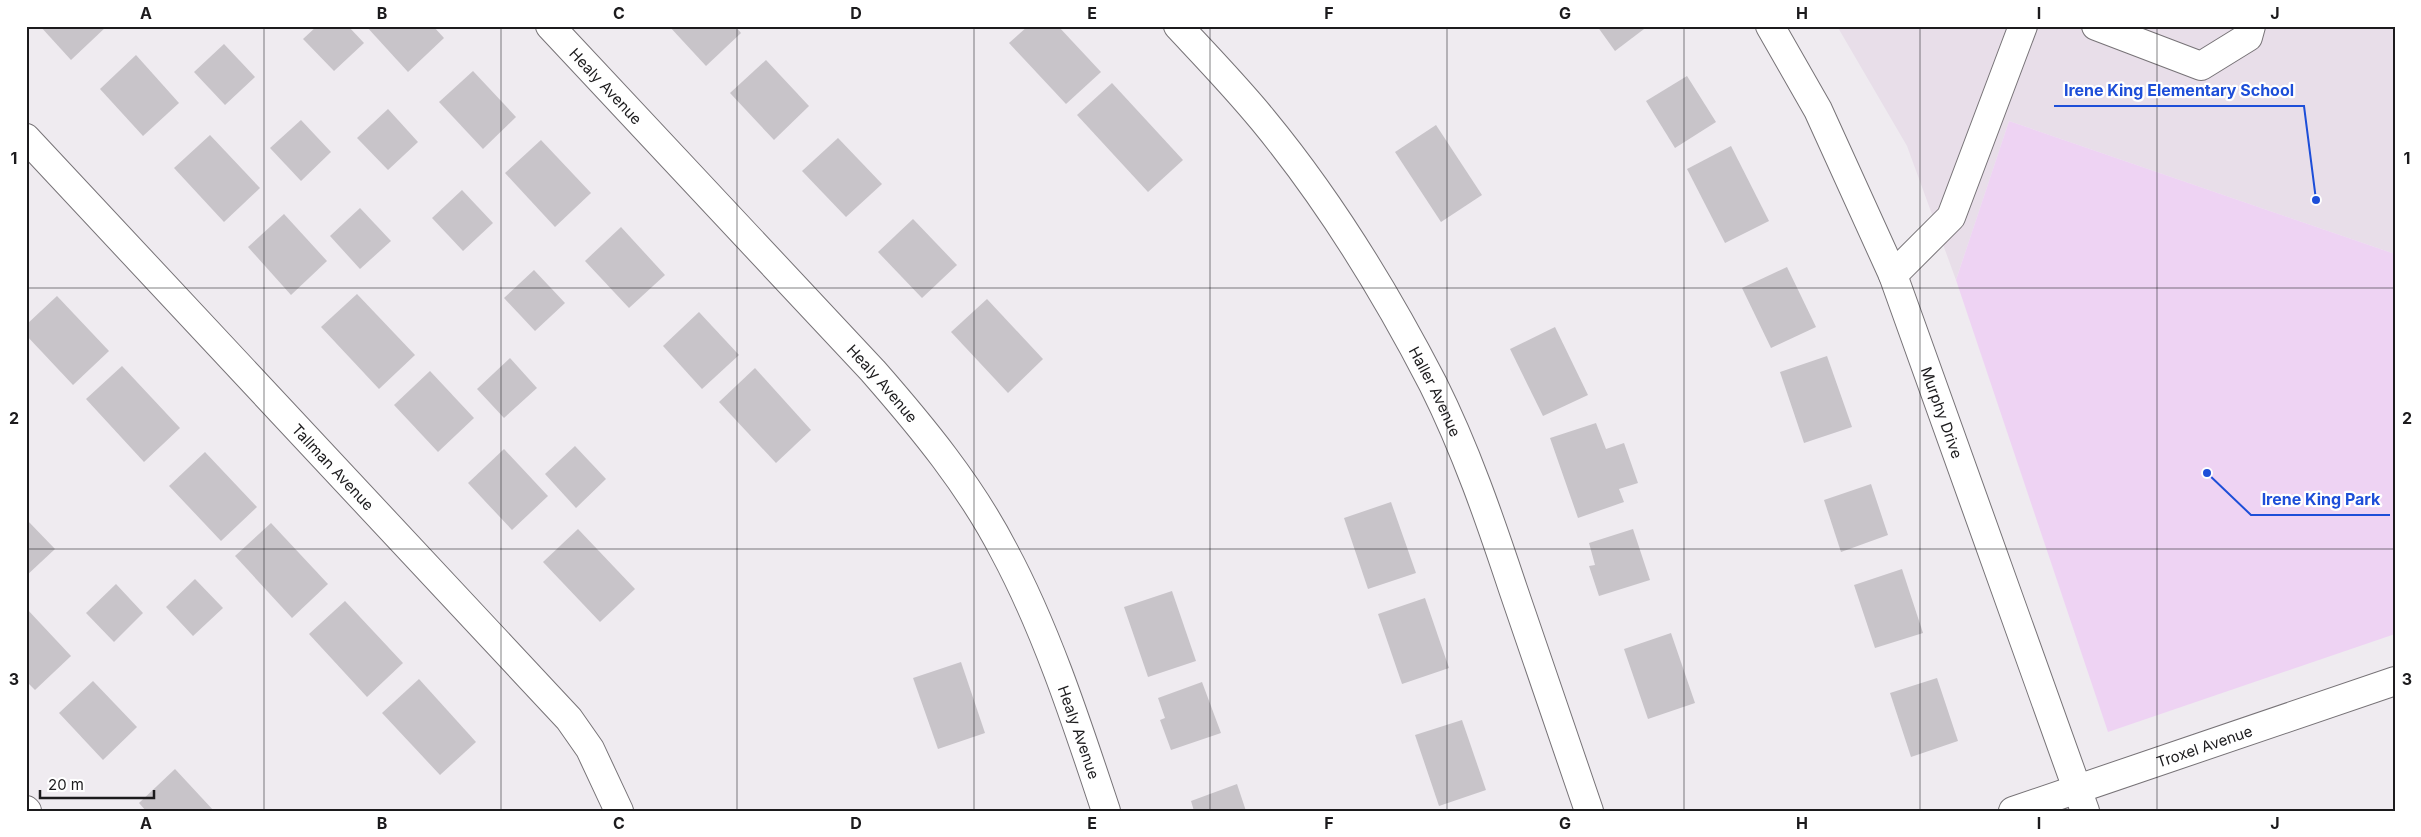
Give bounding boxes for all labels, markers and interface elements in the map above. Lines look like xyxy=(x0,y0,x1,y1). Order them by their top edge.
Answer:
text: A xyxy=(140,3,152,23)
text: B xyxy=(377,3,387,23)
text: C xyxy=(613,3,625,23)
text: D xyxy=(850,3,862,23)
text: E xyxy=(1087,3,1097,23)
text: F xyxy=(1324,3,1334,23)
text: G xyxy=(1559,3,1571,23)
text: H xyxy=(1796,3,1808,23)
text: I xyxy=(2037,3,2041,23)
text: J xyxy=(2270,3,2280,23)
street label: Healy Avenue xyxy=(566,44,646,128)
callout: Irene King Elementary School xyxy=(2054,75,2304,106)
text: Irene King Elementary School xyxy=(2064,80,2294,100)
text: 1 xyxy=(11,148,17,168)
text: 1 xyxy=(2404,148,2410,168)
street label: Healy Avenue xyxy=(843,340,922,426)
street label: Haller Avenue xyxy=(1405,343,1466,439)
street label: Murphy Drive xyxy=(1917,364,1967,461)
text: 2 xyxy=(9,408,19,428)
text: 2 xyxy=(2402,408,2412,428)
street label: Tallman Avenue xyxy=(288,419,378,514)
callout: Irene King Park xyxy=(2251,484,2390,515)
text: Irene King Park xyxy=(2262,489,2381,509)
text: 3 xyxy=(9,669,19,689)
text: 3 xyxy=(2402,669,2412,689)
street label: Healy Avenue xyxy=(1054,683,1104,781)
street label: Troxel Avenue xyxy=(2154,721,2255,771)
scale bar xyxy=(40,767,154,799)
text: 20 m xyxy=(48,775,84,794)
text: A xyxy=(140,813,152,833)
text: B xyxy=(377,813,387,833)
text: C xyxy=(613,813,625,833)
text: D xyxy=(850,813,862,833)
text: E xyxy=(1087,813,1097,833)
text: F xyxy=(1324,813,1334,833)
text: G xyxy=(1559,813,1571,833)
text: H xyxy=(1796,813,1808,833)
text: I xyxy=(2037,813,2041,833)
text: J xyxy=(2270,813,2280,833)

